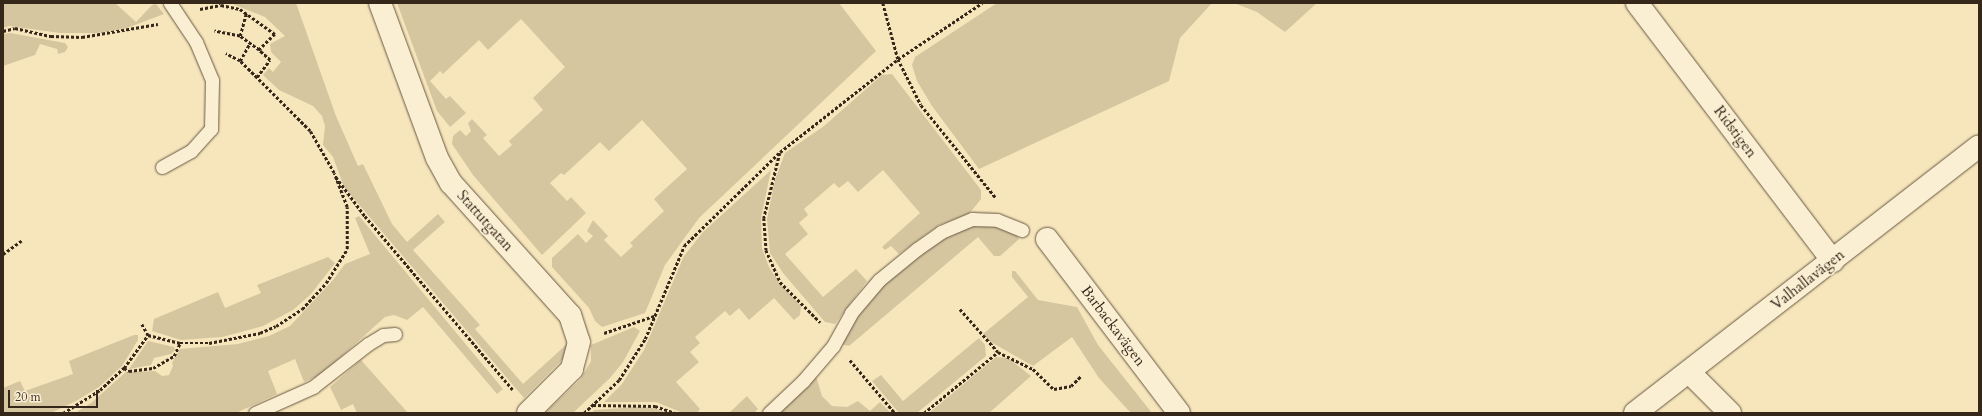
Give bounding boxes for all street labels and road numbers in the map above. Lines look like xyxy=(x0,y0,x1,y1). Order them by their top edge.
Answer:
street label: Ridstigen xyxy=(1710,102,1760,162)
street label: Stattutgatan xyxy=(453,187,517,255)
street label: Valhallavägen xyxy=(1768,246,1848,314)
street label: Barbackavägen xyxy=(1077,282,1149,370)

